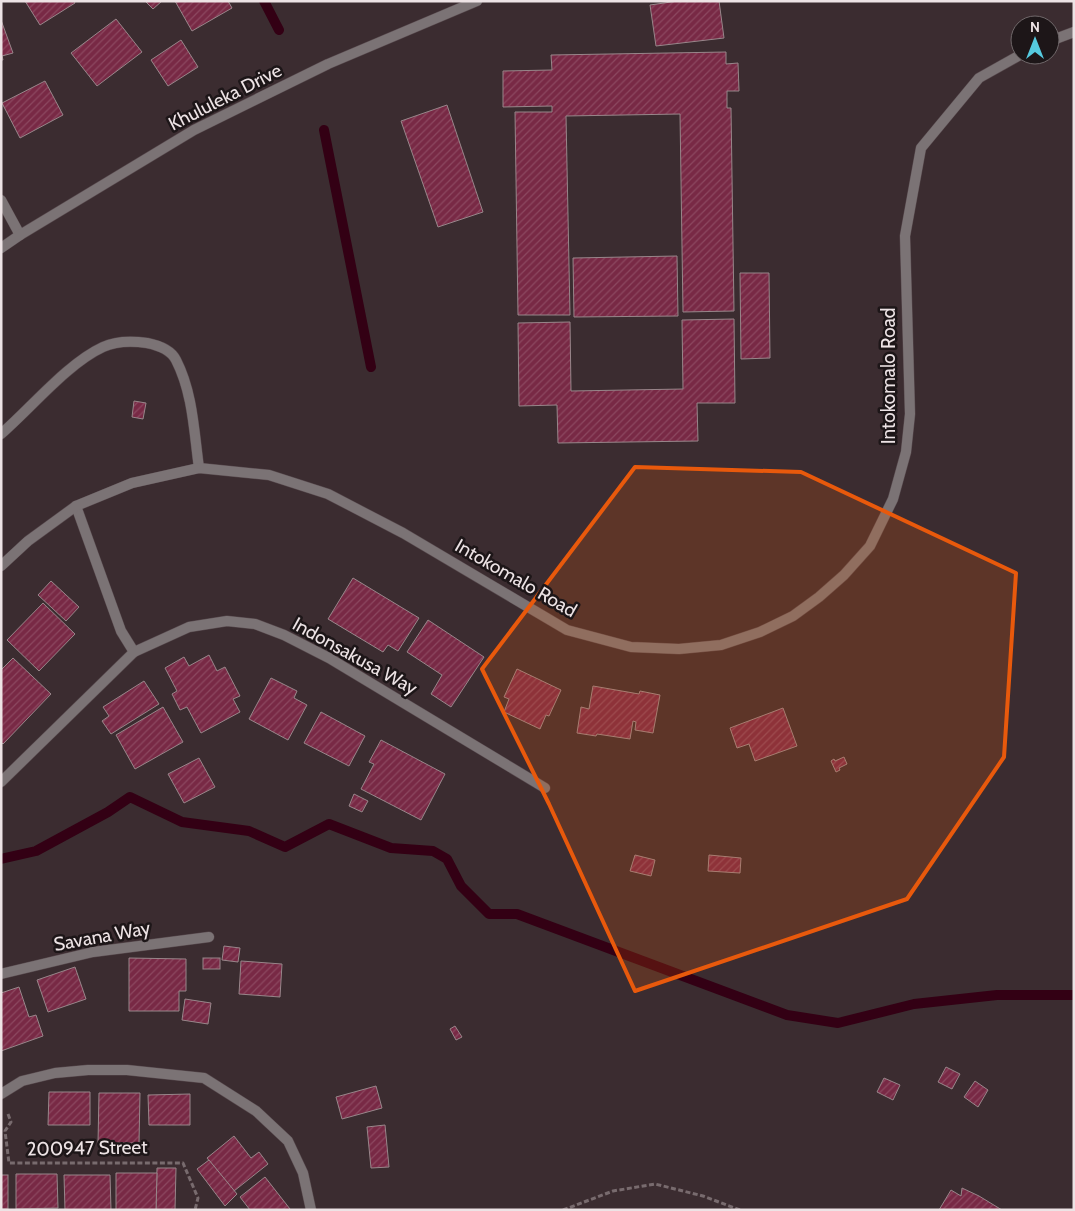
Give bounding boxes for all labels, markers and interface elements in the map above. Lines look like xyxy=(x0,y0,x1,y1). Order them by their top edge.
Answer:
north arrow xyxy=(1010,15,1060,65)
text: N xyxy=(1030,18,1040,36)
street label: Khululeka Drive xyxy=(165,58,286,135)
street label: Intokomalo Road xyxy=(877,308,900,444)
street label: Intokomalo Road xyxy=(451,534,581,622)
street label: Indonsakusa Way xyxy=(289,612,422,700)
street label: Savana Way xyxy=(52,916,153,956)
street label: 200947 Street xyxy=(26,1135,148,1161)

